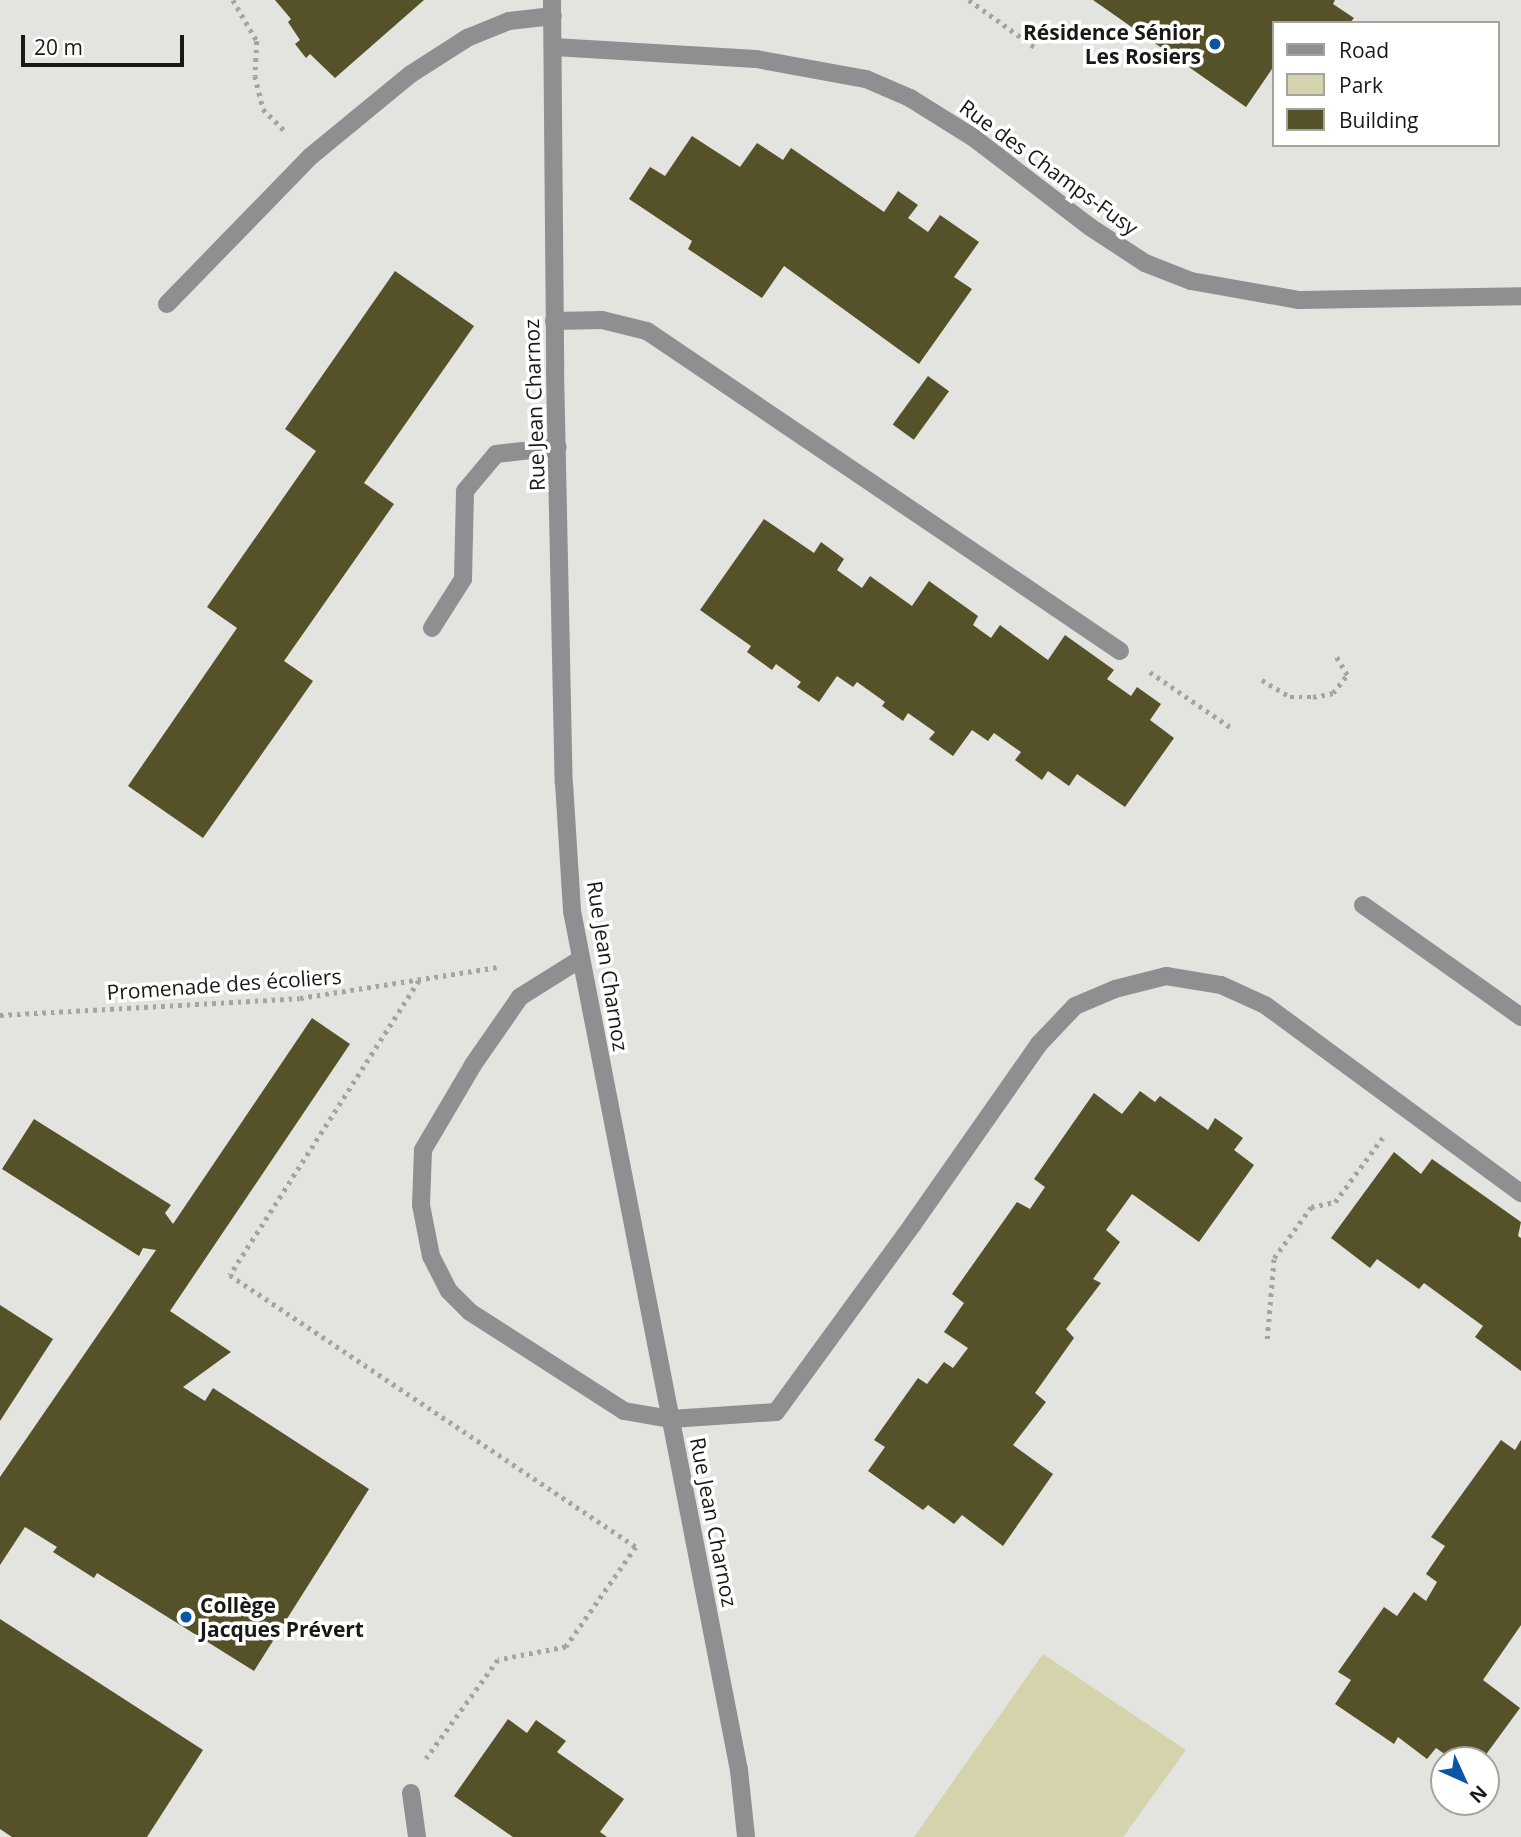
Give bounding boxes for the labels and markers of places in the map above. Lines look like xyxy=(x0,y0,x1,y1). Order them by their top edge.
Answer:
place label: Résidence Sénior Les Rosiers xyxy=(1023,19,1201,69)
marker: Résidence Sénior Les Rosiers xyxy=(1207,36,1223,52)
place label: Collège Jacques Prévert xyxy=(200,1592,364,1642)
marker: Collège Jacques Prévert xyxy=(178,1609,194,1625)

